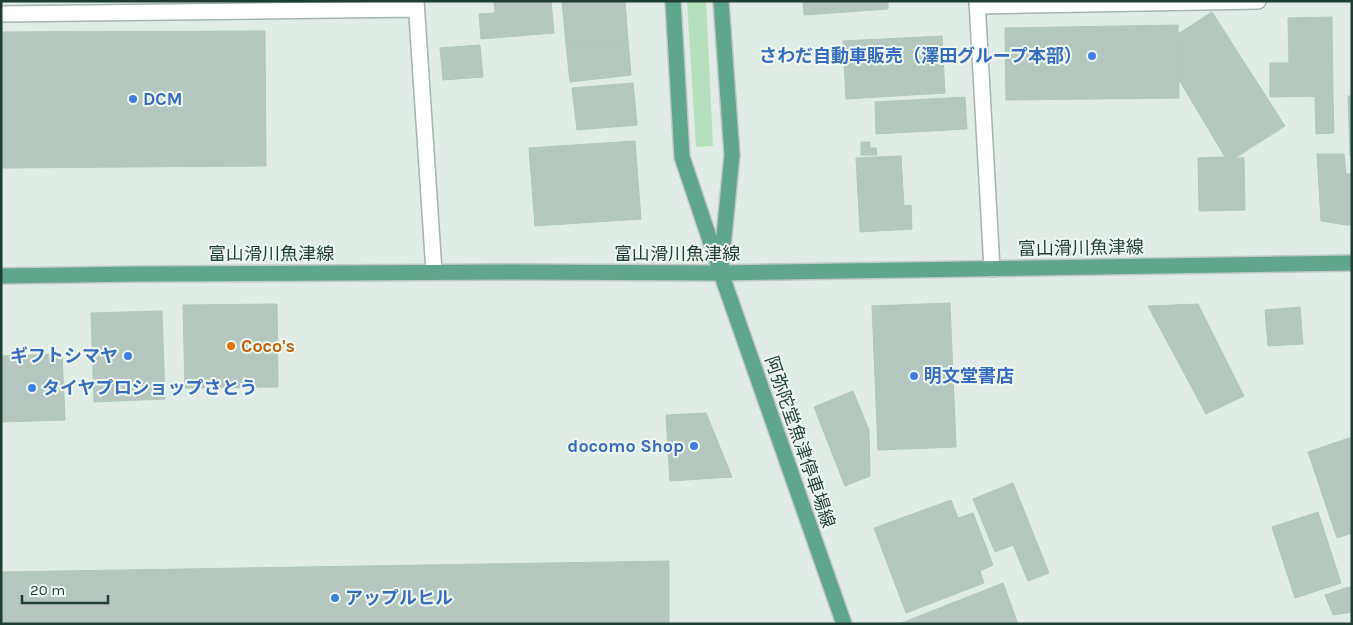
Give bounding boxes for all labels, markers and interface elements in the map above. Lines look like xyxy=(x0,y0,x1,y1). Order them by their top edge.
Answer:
place label: さわだ自動車販売（澤田グループ本部） xyxy=(759,45,1082,67)
marker: さわだ自動車販売（澤田グループ本部） xyxy=(1086,50,1098,62)
place label: DCM xyxy=(143,88,183,110)
marker: DCM xyxy=(127,93,139,105)
street label: 富山滑川魚津線 xyxy=(1018,236,1144,260)
street label: 富山滑川魚津線 xyxy=(208,243,334,265)
street label: 富山滑川魚津線 xyxy=(614,243,740,265)
place label: Coco's xyxy=(241,335,295,357)
marker: Coco's xyxy=(225,340,237,352)
place label: ギフトシマヤ xyxy=(10,345,118,367)
marker: ギフトシマヤ xyxy=(122,350,134,362)
street label: 阿弥陀堂魚津停車場線 xyxy=(760,353,840,531)
place label: 明文堂書店 xyxy=(924,365,1014,387)
marker: 明文堂書店 xyxy=(908,370,920,382)
place label: タイヤプロショップさとう xyxy=(42,377,257,399)
marker: タイヤプロショップさとう xyxy=(26,382,38,394)
place label: docomo Shop xyxy=(567,435,684,457)
marker: docomo Shop xyxy=(688,440,700,452)
scale bar xyxy=(22,572,109,604)
text: 20 m xyxy=(30,581,65,599)
place label: アップルヒル xyxy=(345,587,453,609)
marker: アップルヒル xyxy=(329,592,341,604)

